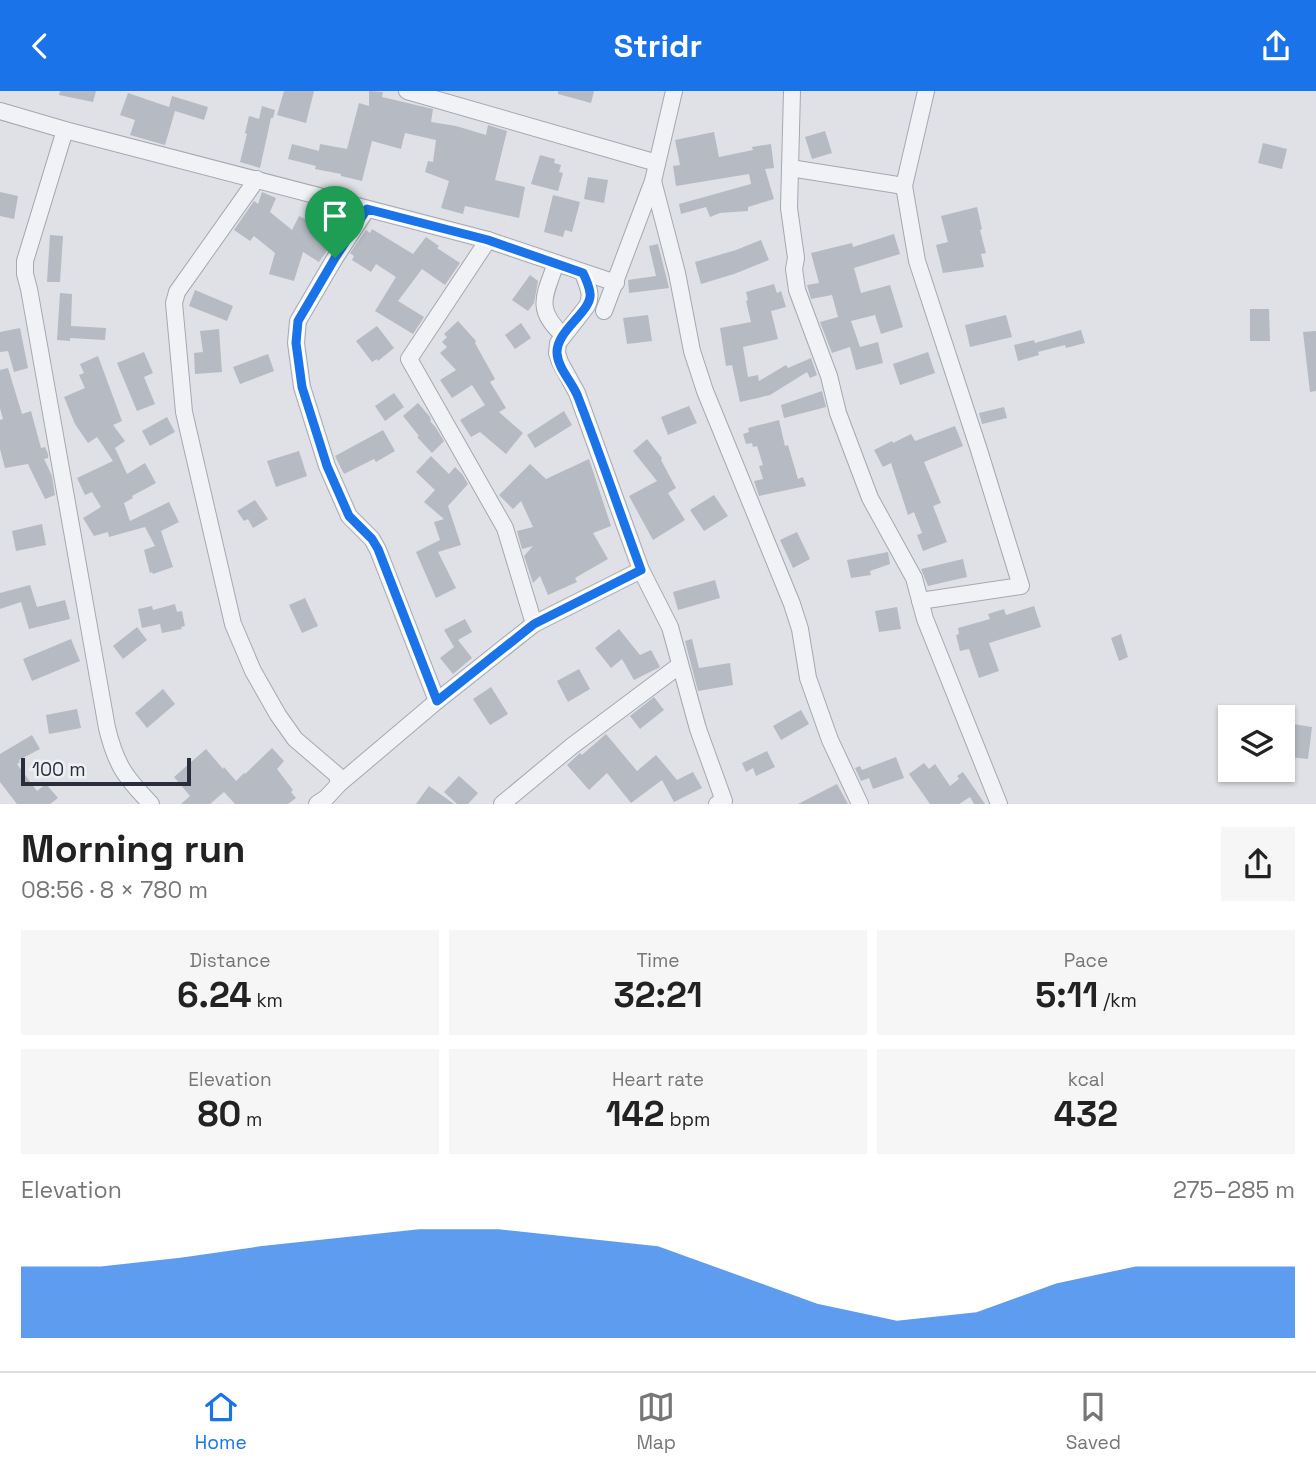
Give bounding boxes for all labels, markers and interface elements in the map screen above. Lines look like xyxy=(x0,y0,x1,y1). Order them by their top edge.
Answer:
text: Stridr xyxy=(614,26,702,66)
icon: back xyxy=(21,27,59,65)
icon: share xyxy=(1257,27,1295,65)
pin xyxy=(305,186,365,258)
icon: arrive xyxy=(316,197,354,235)
map controls xyxy=(1218,705,1295,782)
button: layers xyxy=(1218,705,1295,782)
scale bar xyxy=(21,755,191,787)
text: 100 m xyxy=(32,757,86,782)
text: Morning run xyxy=(21,825,246,873)
button: share xyxy=(1221,827,1295,901)
text: 08:56 · 8 × 780 m xyxy=(21,875,208,905)
text: Distance xyxy=(190,948,270,973)
text: Time xyxy=(636,948,680,973)
text: Pace xyxy=(1064,948,1108,973)
text: 6.24 xyxy=(177,973,252,1017)
text: 32:21 xyxy=(613,973,703,1017)
text: 5:11 xyxy=(1035,973,1098,1017)
text: km xyxy=(252,988,283,1013)
text: /km xyxy=(1098,988,1137,1013)
text: Elevation xyxy=(188,1067,272,1092)
text: Heart rate xyxy=(612,1067,704,1092)
text: kcal xyxy=(1068,1067,1104,1092)
text: 80 xyxy=(198,1092,241,1136)
text: 142 xyxy=(606,1092,665,1136)
text: 432 xyxy=(1054,1092,1118,1136)
text: m xyxy=(241,1107,262,1132)
text: bpm xyxy=(665,1107,710,1132)
text: Elevation xyxy=(21,1175,122,1205)
text: 275–285 m xyxy=(1173,1175,1295,1205)
tab: Home xyxy=(195,1388,247,1455)
tab: Map xyxy=(636,1388,676,1455)
tab: Saved xyxy=(1066,1388,1121,1455)

